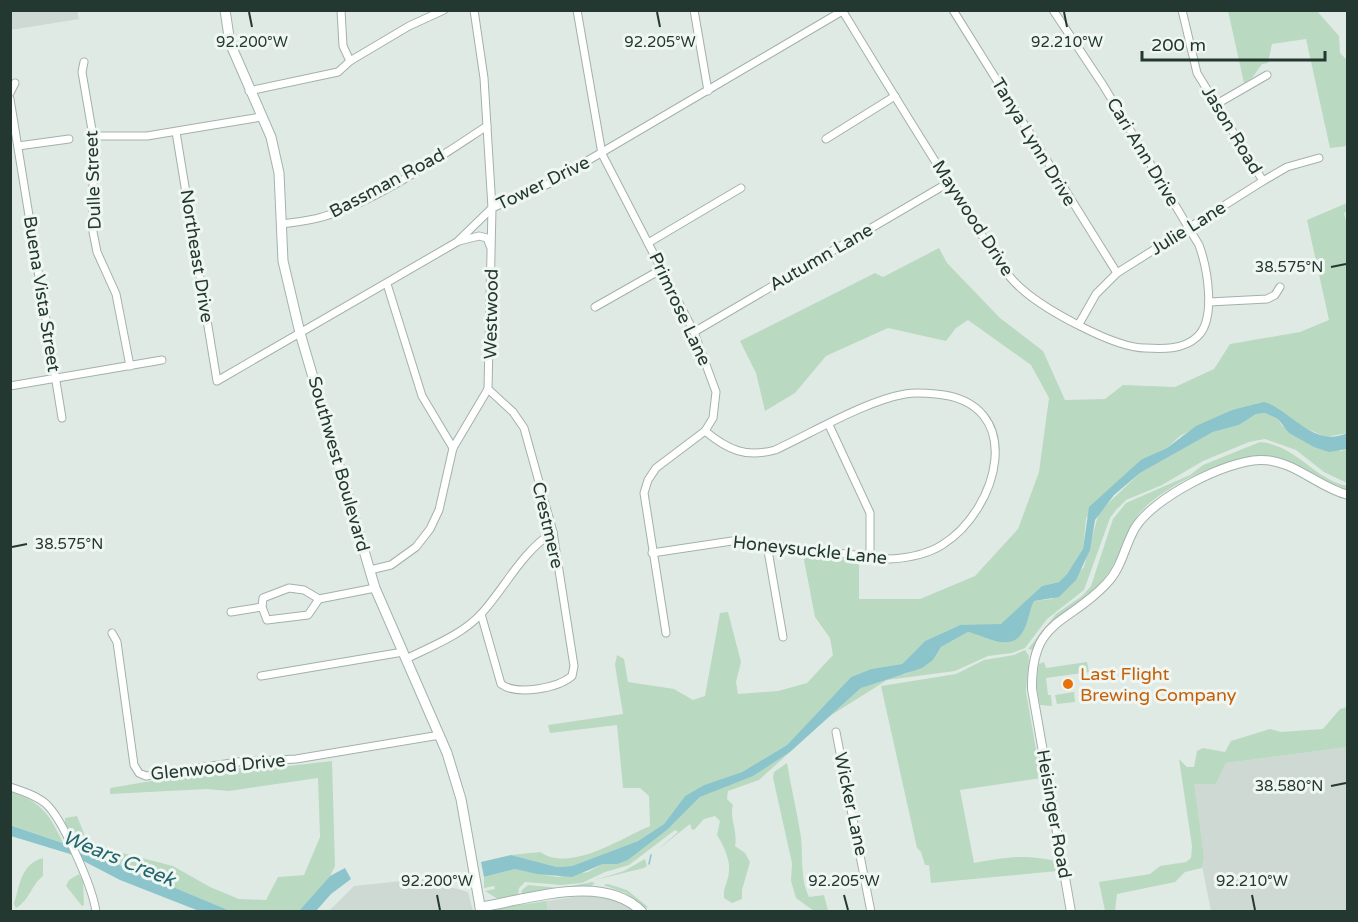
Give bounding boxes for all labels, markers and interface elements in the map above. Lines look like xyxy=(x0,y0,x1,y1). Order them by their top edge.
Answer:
scale bar xyxy=(1142,24,1325,62)
text: 92.200°W xyxy=(216,33,288,51)
text: 92.205°W xyxy=(624,33,696,51)
text: 92.210°W xyxy=(1031,33,1103,51)
text: 200 m xyxy=(1151,34,1206,56)
street label: Tanya Lynn Drive xyxy=(987,74,1081,210)
street label: Jason Road xyxy=(1197,82,1267,178)
street label: Cari Ann Drive xyxy=(1102,94,1184,210)
street label: Dulle Street xyxy=(80,130,106,230)
street label: Bassman Road xyxy=(326,143,448,223)
street label: Tower Drive xyxy=(493,151,593,215)
street label: Maywood Drive xyxy=(927,156,1019,280)
street label: Northeast Drive xyxy=(176,188,218,324)
street label: Julie Lane xyxy=(1146,196,1230,260)
street label: Buena Vista Street xyxy=(19,214,65,374)
street label: Autumn Lane xyxy=(765,219,877,295)
street label: Primrose Lane xyxy=(644,249,716,369)
text: 38.575°N xyxy=(1255,258,1323,276)
street label: Westwood xyxy=(479,269,503,359)
street label: Southwest Boulevard xyxy=(303,374,375,554)
street label: Crestmere xyxy=(527,480,569,570)
street label: Honeysuckle Lane xyxy=(732,531,888,569)
text: 38.575°N xyxy=(35,535,103,553)
place label: Last Flight Brewing Company xyxy=(1080,663,1237,706)
marker: Last Flight Brewing Company xyxy=(1061,677,1075,691)
street label: Heisinger Road xyxy=(1032,748,1076,880)
street label: Glenwood Drive xyxy=(149,749,287,785)
street label: Wicker Lane xyxy=(829,750,873,858)
text: 38.580°N xyxy=(1255,777,1323,795)
water label: Wears Creek xyxy=(59,826,180,893)
text: 92.200°W xyxy=(401,872,473,890)
text: 92.205°W xyxy=(808,872,880,890)
text: 92.210°W xyxy=(1216,872,1288,890)

